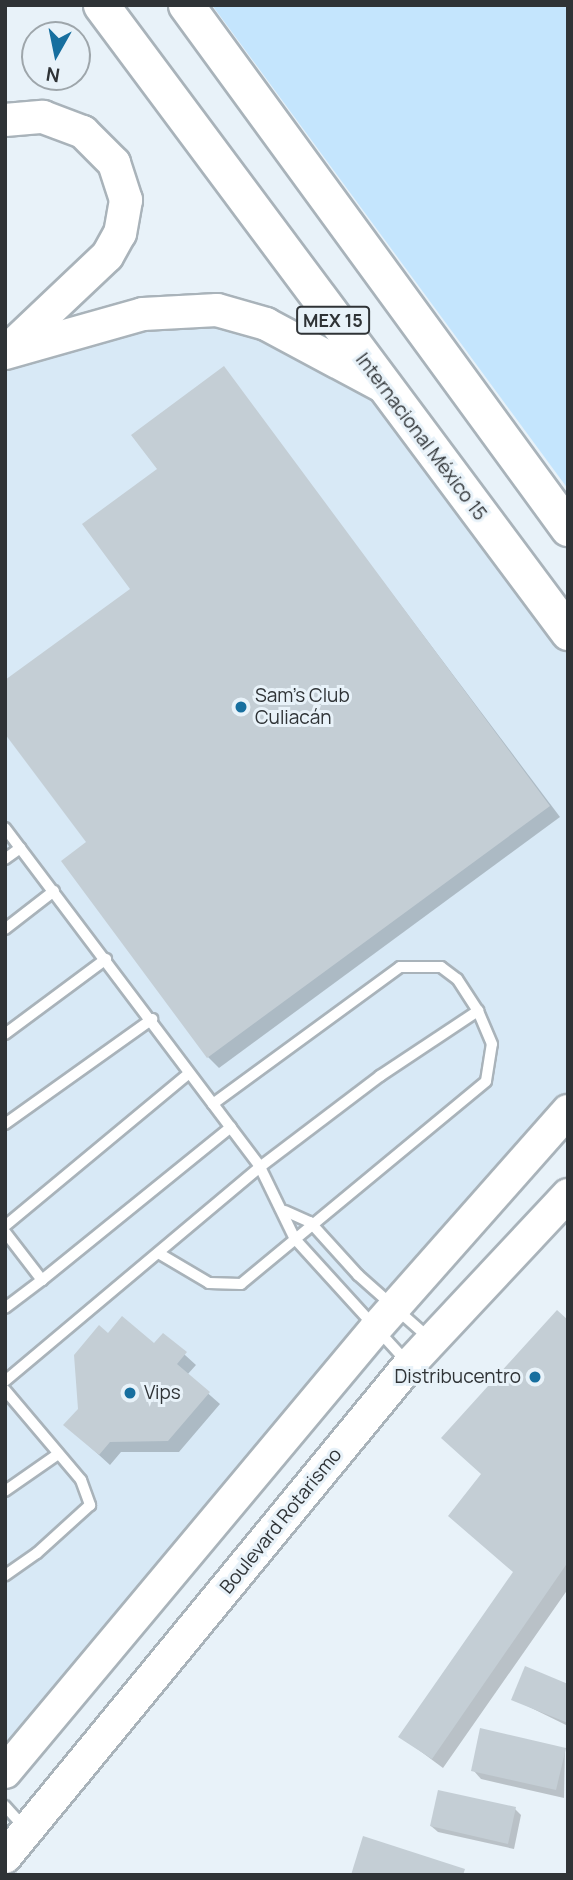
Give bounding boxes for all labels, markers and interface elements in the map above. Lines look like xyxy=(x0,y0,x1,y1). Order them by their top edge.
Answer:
north arrow xyxy=(21,21,91,91)
text: N xyxy=(44,61,62,89)
road number: MEX 15 xyxy=(294,306,372,334)
street label: Internacional México 15 xyxy=(351,349,491,525)
place label: Sam's Club Culiacán xyxy=(255,685,349,729)
marker: Sam's Club Culiacán xyxy=(233,699,249,715)
place label: Distribucentro xyxy=(395,1366,521,1388)
marker: Distribucentro xyxy=(527,1369,543,1385)
place label: Vips xyxy=(144,1382,181,1404)
marker: Vips xyxy=(122,1385,138,1401)
street label: Boulevard Rotarismo xyxy=(215,1444,347,1598)

